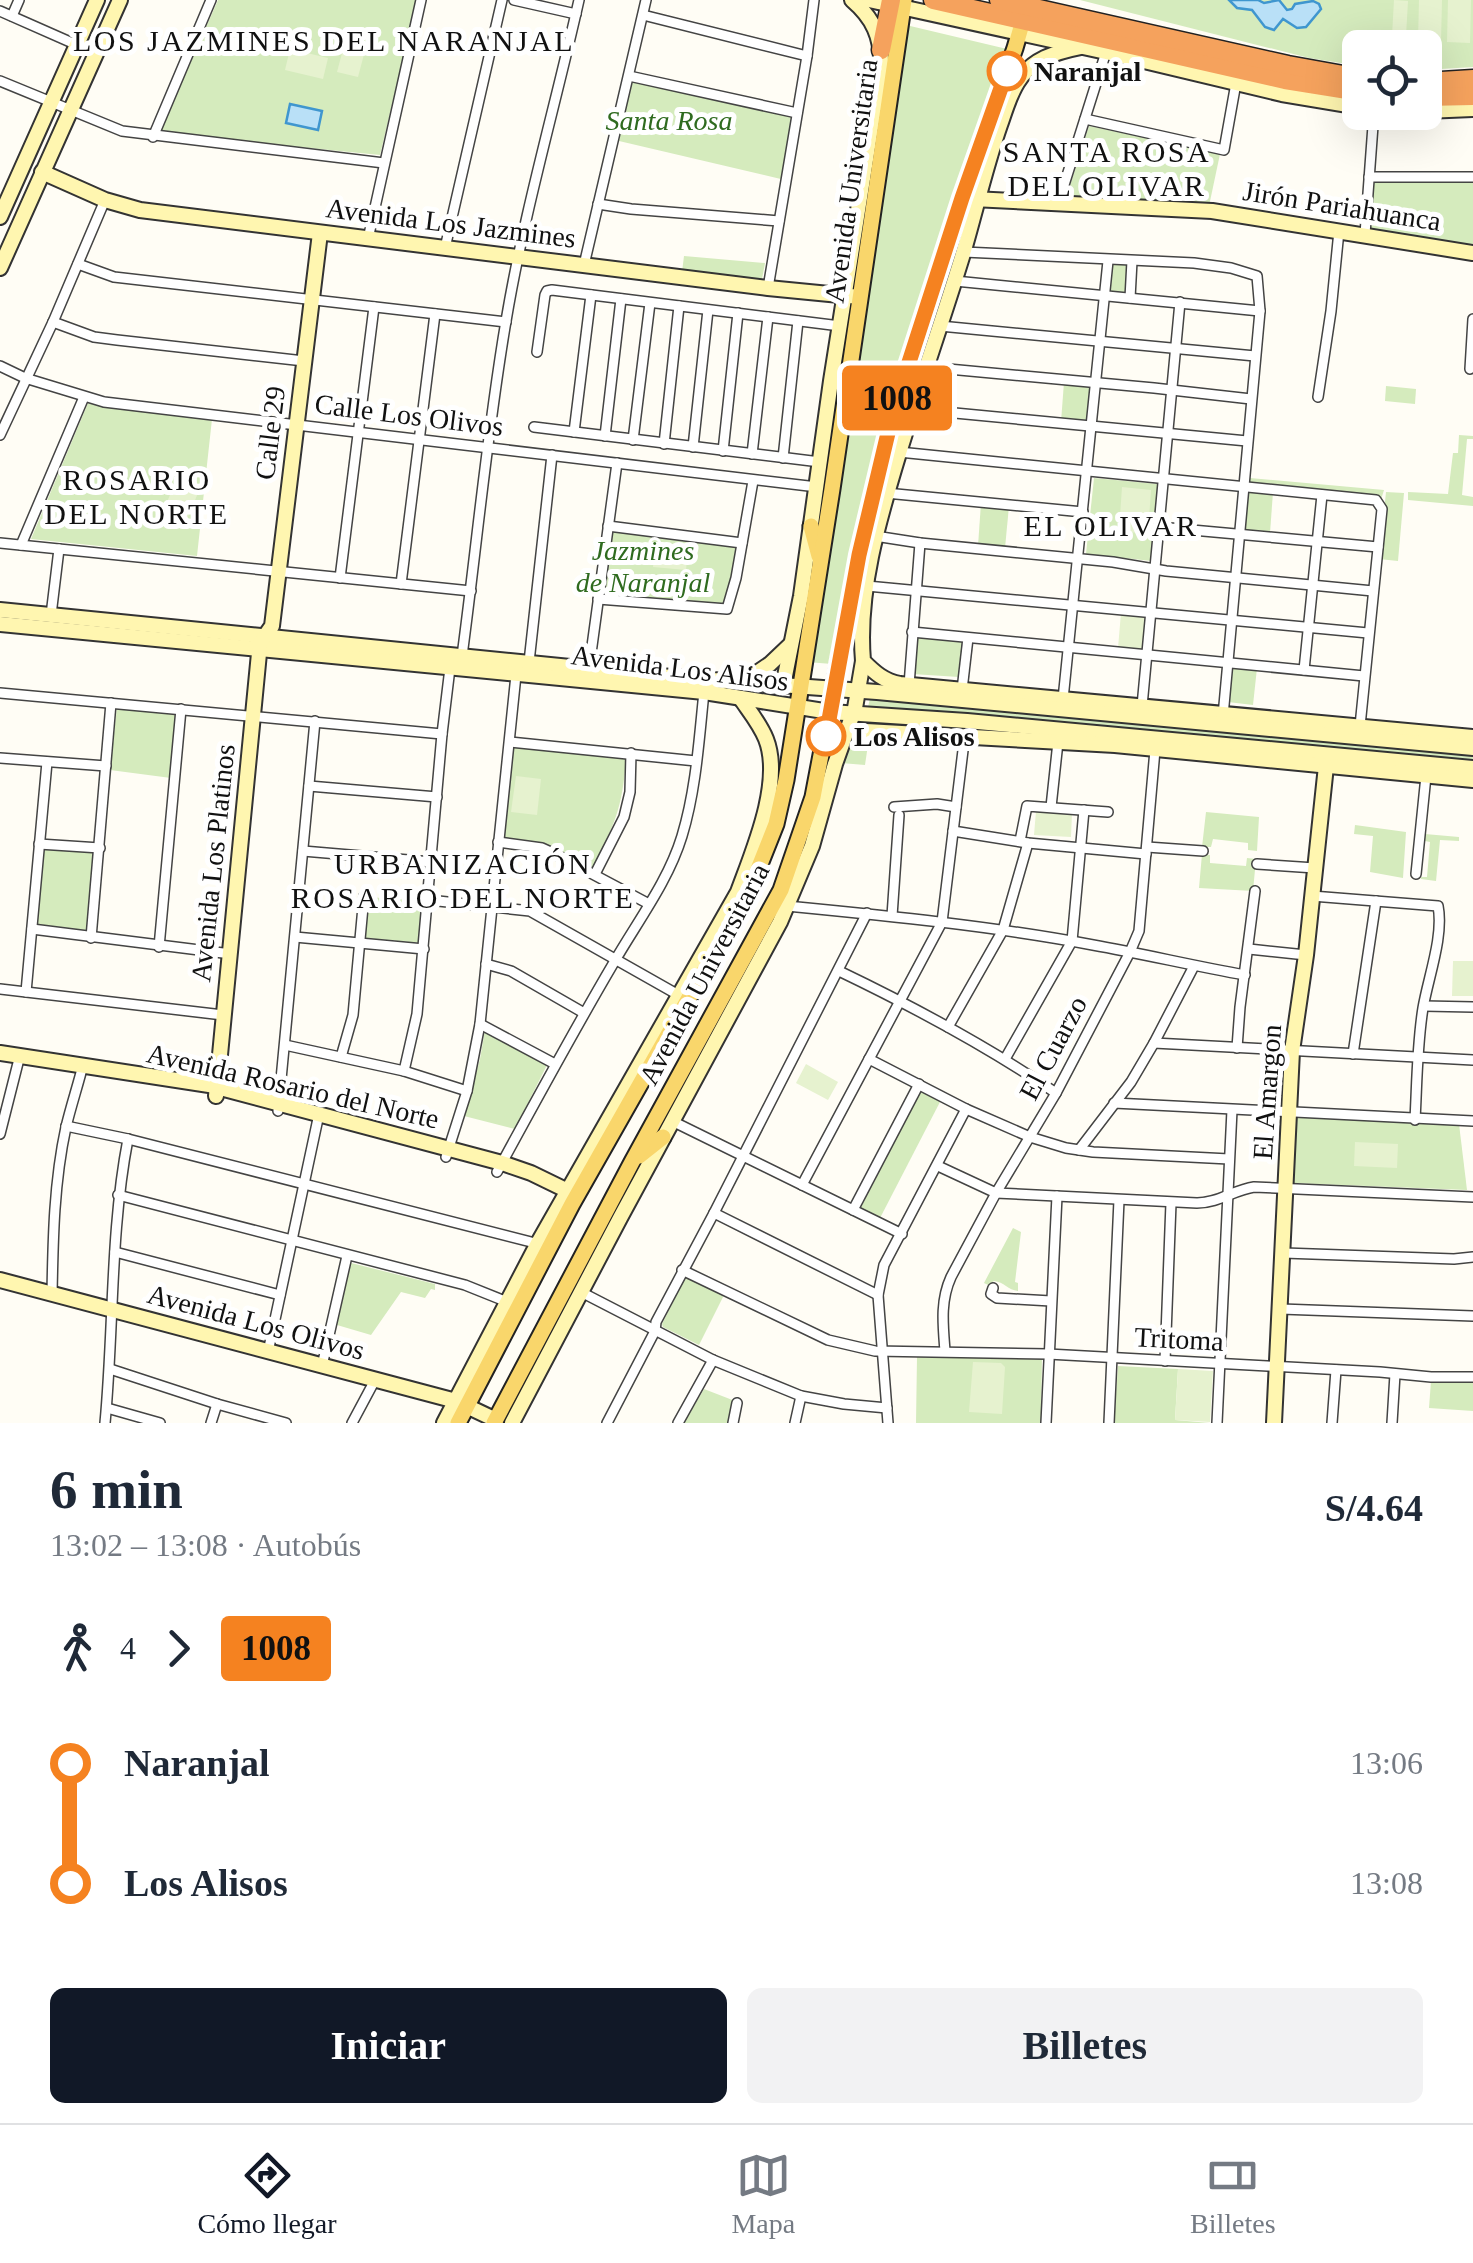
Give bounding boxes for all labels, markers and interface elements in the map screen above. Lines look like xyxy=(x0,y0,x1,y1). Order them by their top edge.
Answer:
district label: LOS JAZMINES DEL NARANJAL xyxy=(73,24,575,57)
map controls xyxy=(1342,30,1442,130)
button: locate xyxy=(1342,30,1442,130)
marker: Naranjal xyxy=(988,52,1026,90)
place label: Naranjal xyxy=(1034,56,1142,87)
street label: Avenida Universitaria xyxy=(819,57,884,305)
park label: Santa Rosa xyxy=(606,105,732,136)
district label: SANTA ROSA DEL OLIVAR xyxy=(1003,135,1211,202)
street label: Jirón Pariahuanca xyxy=(1241,175,1444,237)
street label: Avenida Los Jazmines xyxy=(324,192,578,254)
line badge: 1008 xyxy=(827,366,967,430)
text: 1008 xyxy=(862,379,932,418)
street label: Calle 29 xyxy=(249,384,291,482)
street label: Calle Los Olivos xyxy=(313,388,505,442)
district label: ROSARIO DEL NORTE xyxy=(44,463,230,530)
district label: EL OLIVAR xyxy=(1024,509,1199,542)
park label: Jazmines de Naranjal xyxy=(576,535,710,598)
street label: Avenida Los Alisos xyxy=(570,639,790,697)
marker: Los Alisos xyxy=(807,717,845,755)
place label: Los Alisos xyxy=(854,721,975,752)
street label: Avenida Los Platinos xyxy=(185,743,241,983)
district label: URBANIZACIÓN ROSARIO DEL NORTE xyxy=(291,847,635,914)
street label: Avenida Universitaria xyxy=(633,858,776,1090)
street label: El Cuarzo xyxy=(1013,991,1093,1105)
street label: El Amargon xyxy=(1247,1023,1287,1161)
street label: Avenida Rosario del Norte xyxy=(144,1037,442,1135)
street label: Avenida Los Olivos xyxy=(144,1278,368,1366)
street label: Tritoma xyxy=(1134,1321,1225,1357)
text: 6 min xyxy=(50,1459,183,1520)
text: S/4.64 xyxy=(1325,1487,1423,1529)
text: 13:02 – 13:08 · Autobús xyxy=(50,1527,361,1563)
icon: walk xyxy=(50,1621,105,1676)
icon: forward xyxy=(151,1621,206,1676)
text: 1008 xyxy=(241,1629,311,1668)
text: 4 xyxy=(120,1630,136,1666)
text: Naranjal xyxy=(124,1742,270,1784)
text: 13:06 xyxy=(1350,1745,1423,1781)
text: Los Alisos xyxy=(124,1862,288,1904)
text: 13:08 xyxy=(1350,1865,1423,1901)
button: Iniciar xyxy=(50,1988,727,2103)
button: Billetes xyxy=(747,1988,1423,2103)
tab: Cómo llegar xyxy=(197,2148,337,2240)
tab: Mapa xyxy=(731,2148,795,2240)
tab: Billetes xyxy=(1190,2148,1276,2240)

